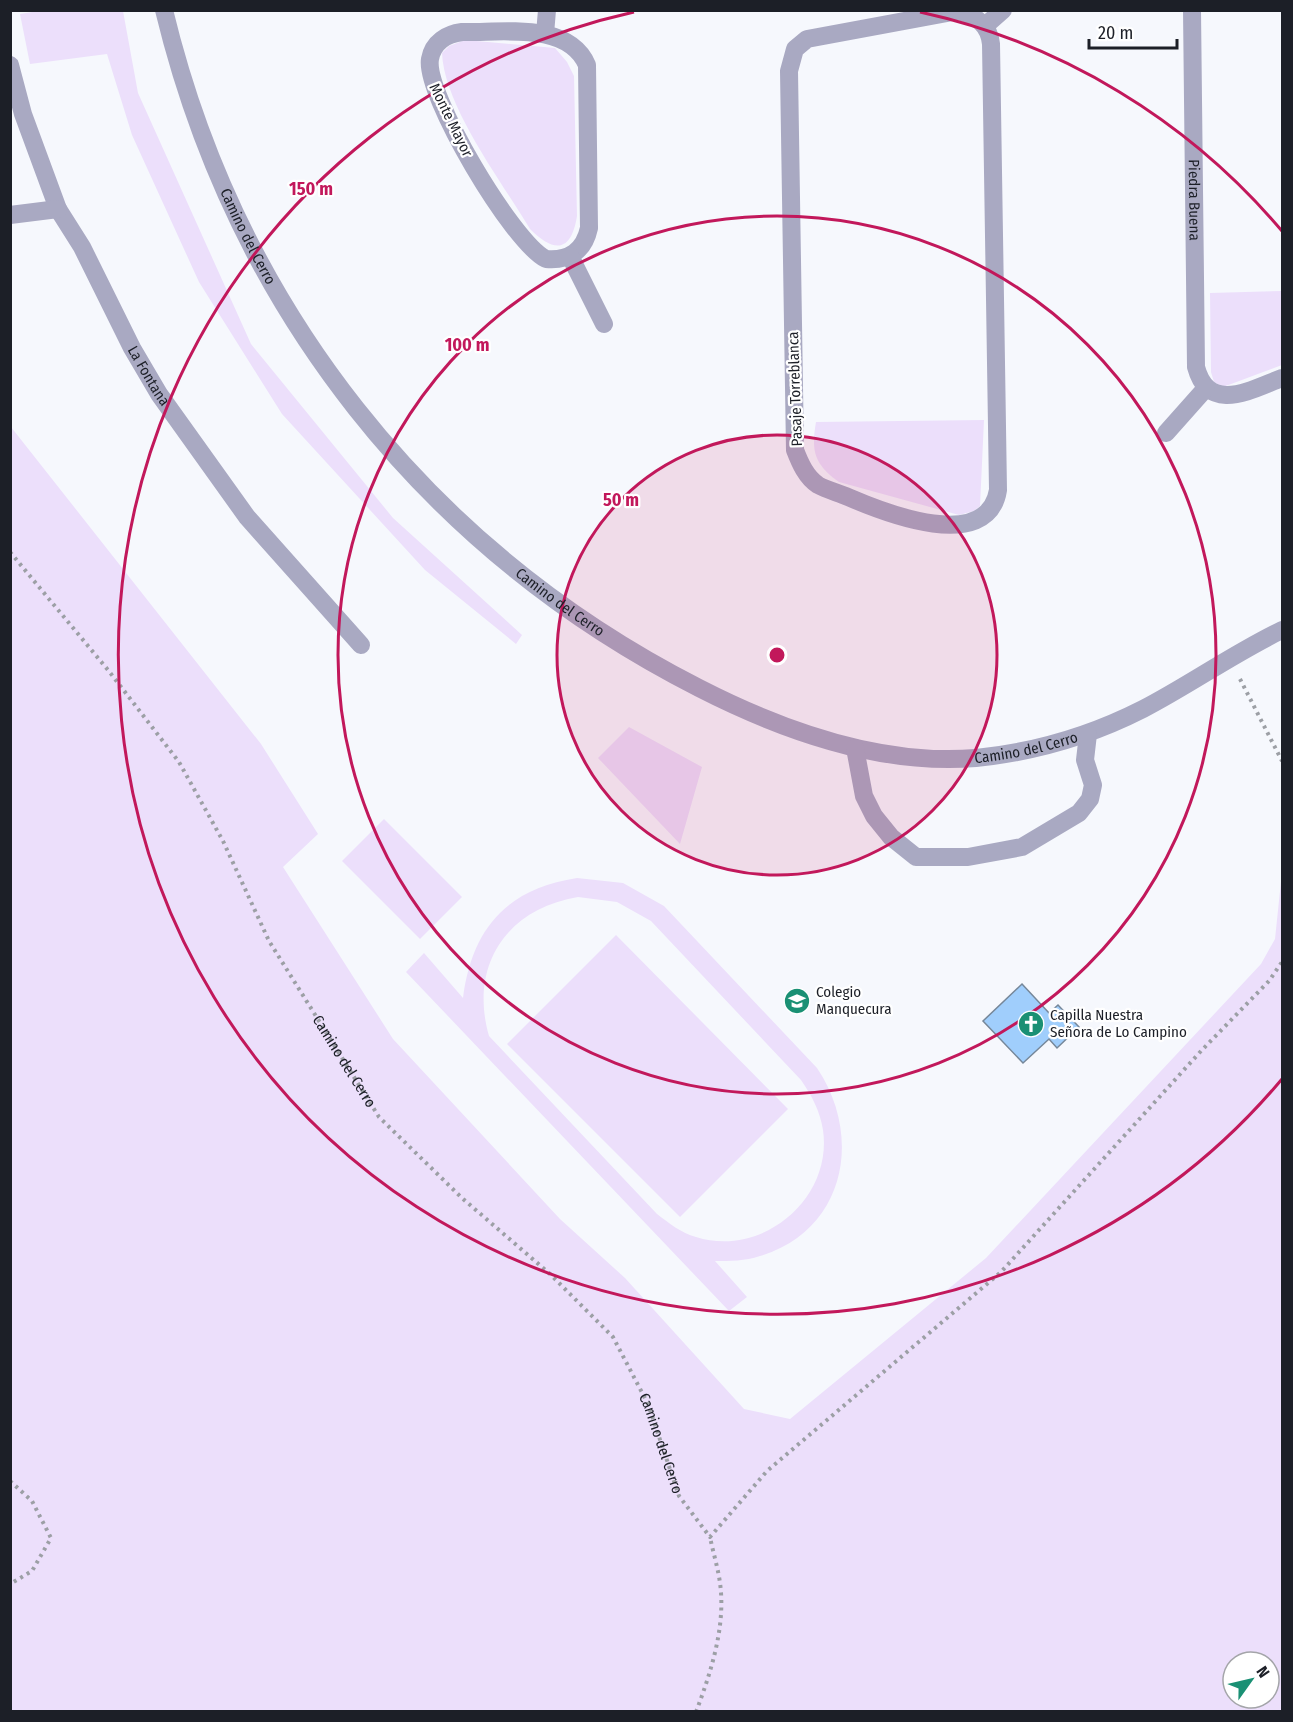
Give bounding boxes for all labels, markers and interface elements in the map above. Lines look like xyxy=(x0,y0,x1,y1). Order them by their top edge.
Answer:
scale bar xyxy=(1089,12,1178,50)
text: 20 m xyxy=(1098,22,1133,44)
street label: Monte Mayor xyxy=(425,80,477,160)
street label: Piedra Buena xyxy=(1185,159,1204,241)
text: 150 m xyxy=(289,178,333,200)
street label: Camino del Cerro xyxy=(216,186,280,288)
street label: Pasaje Torreblanca xyxy=(784,331,806,447)
text: 100 m xyxy=(445,334,489,356)
street label: La Fontana xyxy=(124,343,174,409)
text: 50 m xyxy=(603,489,639,511)
street label: Camino del Cerro xyxy=(512,564,608,640)
centre of rings xyxy=(767,645,787,665)
street label: Camino del Cerro xyxy=(973,728,1080,767)
place label: Colegio Manquecura xyxy=(816,983,891,1018)
school or university icon: Colegio Manquecura xyxy=(782,986,812,1016)
place label: Capilla Nuestra Señora de Lo Campino xyxy=(1050,1006,1187,1041)
church icon: Capilla Nuestra Señora de Lo Campino xyxy=(1016,1009,1046,1039)
street label: Camino del Cerro xyxy=(309,1012,380,1111)
street label: Camino del Cerro xyxy=(635,1390,687,1496)
north arrow xyxy=(1221,1650,1281,1710)
text: N xyxy=(1252,1663,1274,1681)

